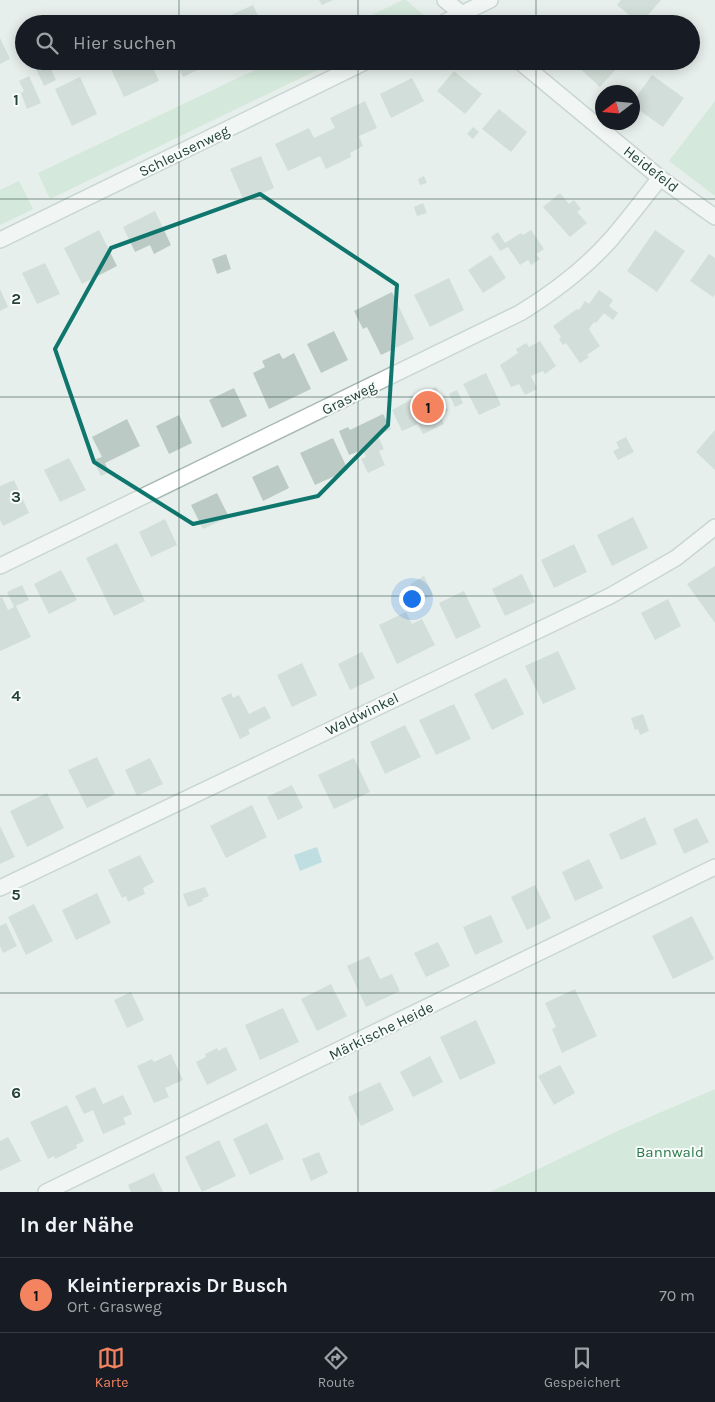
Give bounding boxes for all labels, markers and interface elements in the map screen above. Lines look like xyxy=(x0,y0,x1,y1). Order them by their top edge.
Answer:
search box xyxy=(15,15,700,70)
icon: search xyxy=(33,29,61,57)
text: Hier suchen xyxy=(73,32,176,54)
north arrow xyxy=(595,85,640,130)
text: 1 xyxy=(13,90,19,109)
street label: Schleusenweg xyxy=(136,121,233,181)
street label: Heidefeld xyxy=(620,142,682,196)
text: 2 xyxy=(11,289,21,308)
street label: Grasweg xyxy=(319,377,380,419)
pin: 1 xyxy=(412,388,444,426)
text: 3 xyxy=(11,487,21,506)
your location xyxy=(399,586,425,612)
text: 4 xyxy=(11,686,21,705)
street label: Waldwinkel xyxy=(323,689,401,739)
text: 5 xyxy=(11,885,21,904)
street label: Märkische Heide xyxy=(326,998,436,1064)
text: 6 xyxy=(11,1083,21,1102)
park label: Bannwald xyxy=(636,1143,704,1161)
text: In der Nähe xyxy=(20,1213,134,1237)
text: Kleintierpraxis Dr Busch xyxy=(67,1275,288,1297)
text: 1 xyxy=(33,1286,39,1305)
text: 70 m xyxy=(659,1286,695,1305)
text: Ort · Grasweg xyxy=(67,1297,162,1316)
tab: Karte xyxy=(95,1344,128,1391)
tab: Route xyxy=(318,1344,355,1391)
tab: Gespeichert xyxy=(544,1344,620,1391)

